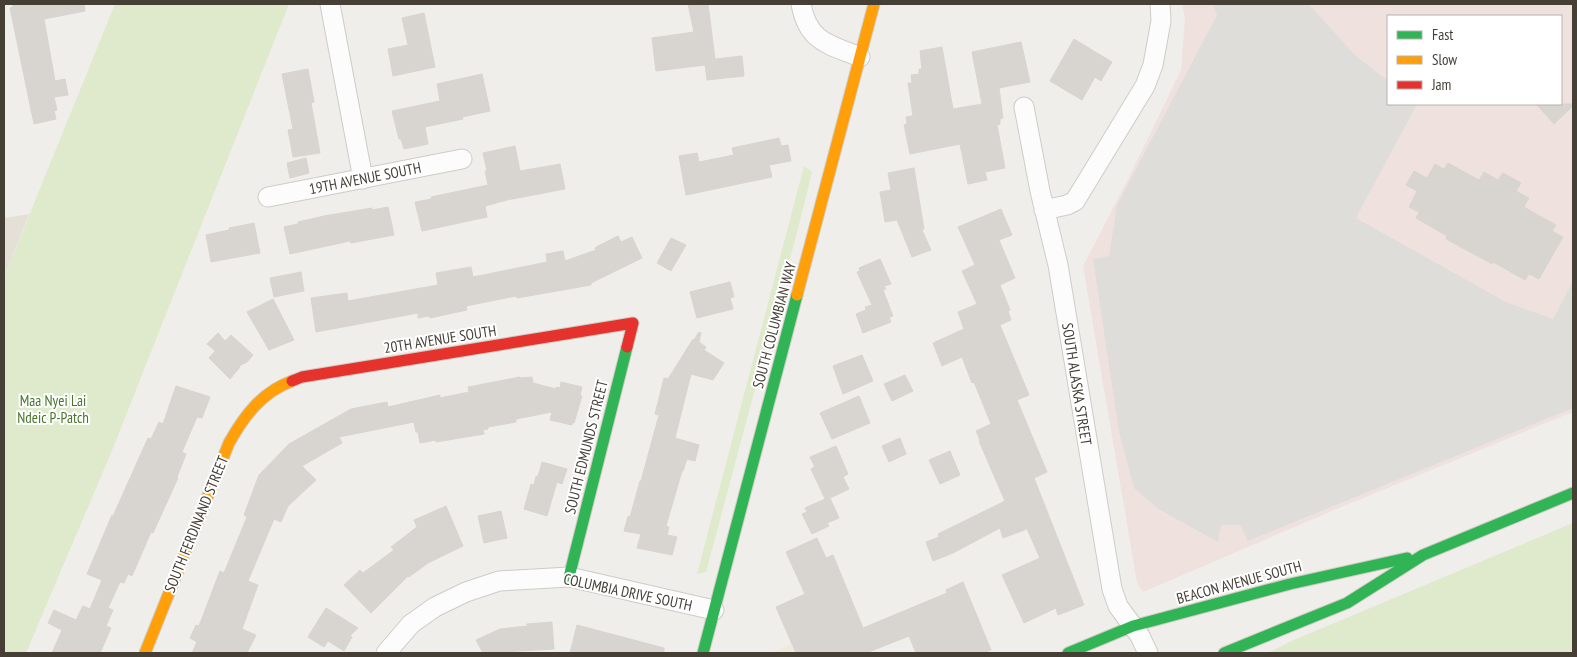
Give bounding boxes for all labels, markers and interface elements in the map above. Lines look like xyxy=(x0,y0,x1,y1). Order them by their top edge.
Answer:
legend xyxy=(1387,15,1562,105)
text: Fast xyxy=(1432,25,1453,44)
text: Slow xyxy=(1432,50,1457,69)
text: Jam xyxy=(1431,75,1451,94)
street label: 19TH AVENUE SOUTH xyxy=(307,158,423,198)
street label: SOUTH COLUMBIAN WAY xyxy=(748,259,800,390)
street label: 20TH AVENUE SOUTH xyxy=(382,321,498,357)
street label: SOUTH ALASKA STREET xyxy=(1058,321,1096,447)
street label: SOUTH EDMUNDS STREET xyxy=(560,378,612,516)
park label: Maa Nyei Lai Ndeic P-Patch xyxy=(17,391,89,427)
street label: SOUTH FERDINAND STREET xyxy=(160,453,232,595)
street label: BEACON AVENUE SOUTH xyxy=(1174,556,1304,608)
street label: COLUMBIA DRIVE SOUTH xyxy=(562,569,694,615)

